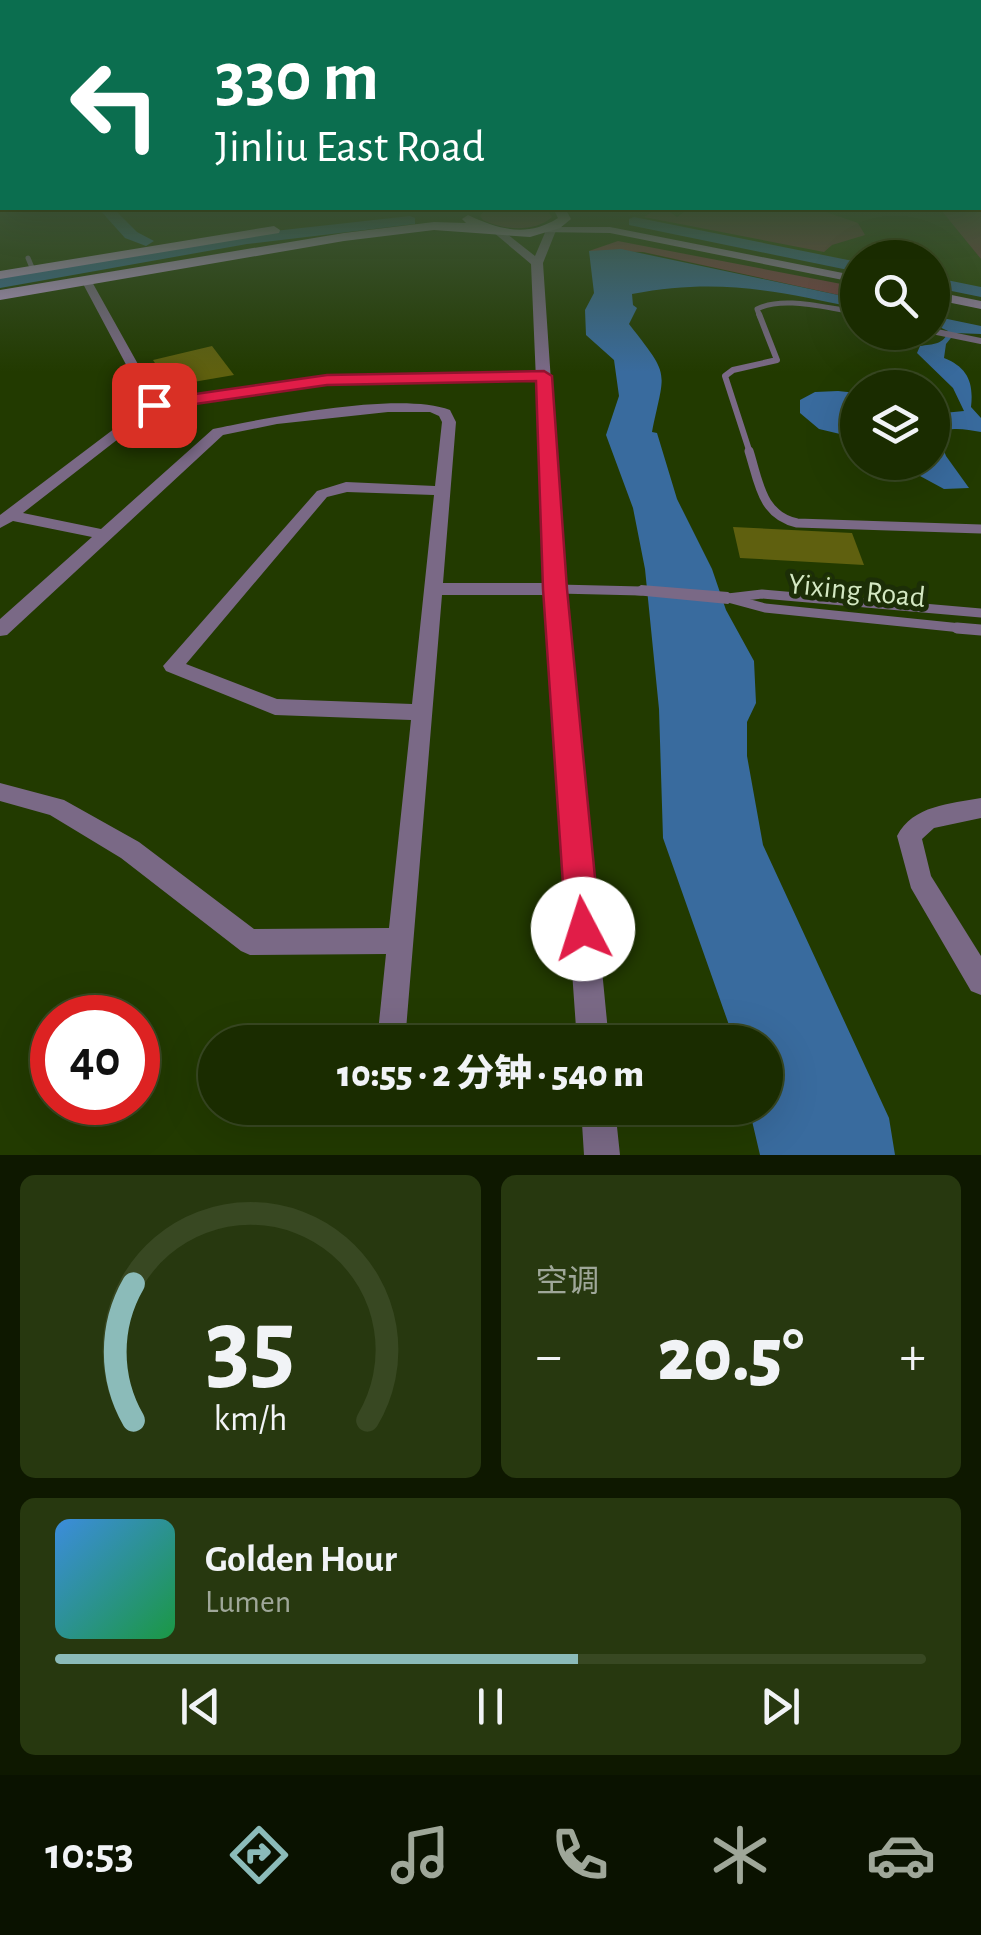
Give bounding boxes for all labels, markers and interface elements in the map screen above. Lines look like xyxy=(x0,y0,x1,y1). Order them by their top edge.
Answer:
icon: left xyxy=(50,40,180,170)
text: 330 m xyxy=(215,43,379,113)
text: Jinliu East Road xyxy=(215,125,485,170)
map controls xyxy=(840,240,950,480)
button: search xyxy=(840,240,950,350)
pin xyxy=(112,363,197,448)
button: layers xyxy=(840,370,950,480)
icon: arrive xyxy=(127,378,182,433)
street label: Yixing Road xyxy=(787,569,927,613)
position arrow xyxy=(531,877,635,981)
speed limit sign: 40 xyxy=(30,995,160,1125)
text: 10:55 · 2 分钟 · 540 m xyxy=(337,1056,644,1094)
text: 空调 xyxy=(536,1266,600,1298)
text: 35 xyxy=(205,1295,295,1399)
text: 20.5° xyxy=(657,1319,804,1394)
text: − xyxy=(536,1329,562,1384)
text: + xyxy=(900,1329,926,1384)
text: km/h xyxy=(213,1401,287,1437)
text: Golden Hour xyxy=(205,1541,397,1579)
text: Lumen xyxy=(205,1586,291,1618)
icon: previous xyxy=(173,1679,228,1734)
icon: pause xyxy=(463,1679,518,1734)
icon: next xyxy=(753,1679,808,1734)
icon: directions xyxy=(224,1820,294,1890)
icon: music xyxy=(385,1820,455,1890)
icon: phone xyxy=(545,1820,615,1890)
icon: climate xyxy=(705,1820,775,1890)
icon: car xyxy=(866,1820,936,1890)
text: 10:53 xyxy=(45,1832,134,1877)

